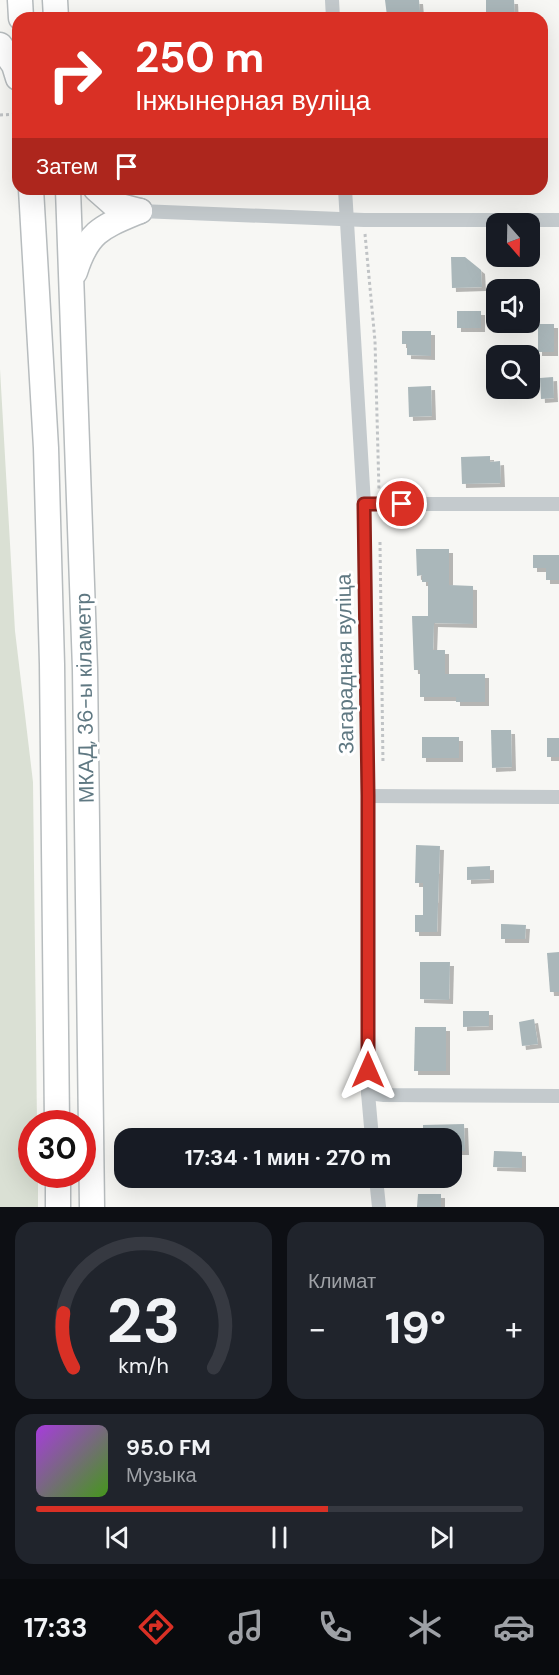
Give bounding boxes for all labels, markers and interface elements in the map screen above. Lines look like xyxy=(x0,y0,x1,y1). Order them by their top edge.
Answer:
text: 250 m xyxy=(135,30,264,85)
icon: right xyxy=(36,36,114,114)
text: Інжынерная вуліца xyxy=(135,83,370,118)
icon: arrive xyxy=(110,150,143,183)
text: Затем xyxy=(36,152,98,181)
north arrow xyxy=(486,213,540,267)
map controls xyxy=(486,213,540,399)
button: sound xyxy=(486,279,540,333)
button: search xyxy=(486,345,540,399)
pin xyxy=(376,478,427,529)
icon: arrive xyxy=(385,487,418,520)
street label: Загарадная вуліца xyxy=(329,573,361,754)
street label: МКАД, 36-ы кіламетр xyxy=(69,593,101,803)
position arrow xyxy=(336,1038,400,1102)
speed limit sign: 30 xyxy=(18,1110,96,1188)
text: 17:34 · 1 мин · 270 m xyxy=(185,1143,391,1172)
text: Климат xyxy=(308,1268,376,1294)
text: 23 xyxy=(107,1280,180,1361)
text: 19° xyxy=(385,1298,446,1357)
text: − xyxy=(308,1307,326,1350)
text: + xyxy=(505,1307,523,1350)
text: km/h xyxy=(118,1352,169,1380)
text: 95.0 FM xyxy=(126,1433,211,1462)
text: Музыка xyxy=(126,1462,197,1488)
icon: previous xyxy=(101,1521,134,1554)
icon: pause xyxy=(263,1521,296,1554)
icon: next xyxy=(425,1521,458,1554)
icon: directions xyxy=(135,1606,177,1648)
icon: music xyxy=(225,1606,267,1648)
icon: phone xyxy=(314,1606,356,1648)
icon: climate xyxy=(404,1606,446,1648)
icon: car xyxy=(493,1606,535,1648)
text: 17:33 xyxy=(24,1610,88,1645)

